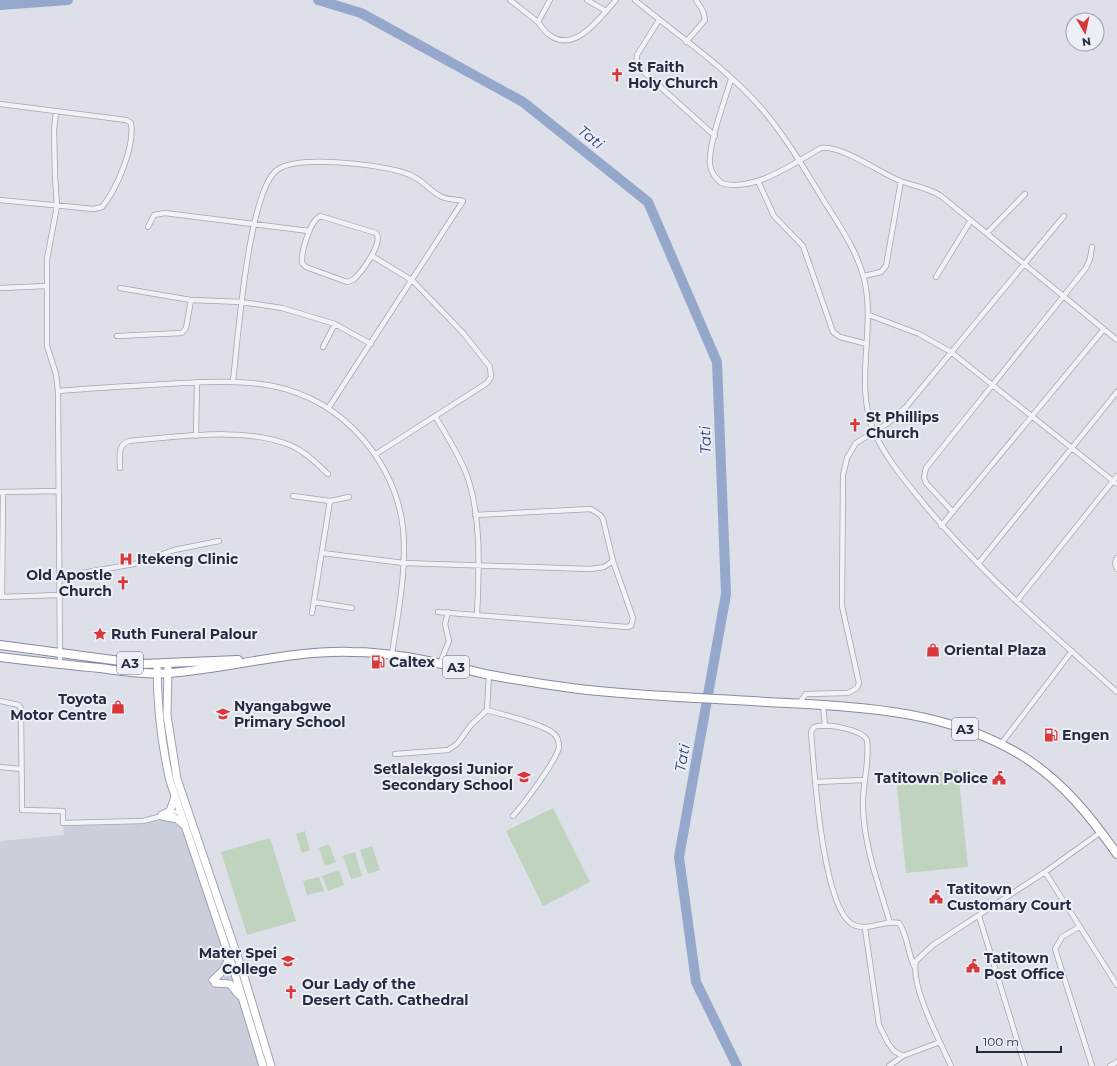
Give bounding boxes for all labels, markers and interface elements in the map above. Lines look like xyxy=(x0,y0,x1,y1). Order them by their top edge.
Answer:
north arrow xyxy=(1065,12,1105,52)
text: N xyxy=(1081,34,1092,49)
place label: St Faith Holy Church xyxy=(628,58,718,92)
church icon: St Faith Holy Church xyxy=(609,67,625,83)
water label: Tati xyxy=(574,121,609,154)
place label: St Phillips Church xyxy=(866,408,939,442)
church icon: St Phillips Church xyxy=(847,417,863,433)
water label: Tati xyxy=(695,425,715,454)
place label: Itekeng Clinic xyxy=(137,550,239,568)
hospital icon: Itekeng Clinic xyxy=(118,551,134,567)
place label: Old Apostle Church xyxy=(26,566,112,600)
church icon: Old Apostle Church xyxy=(115,575,131,591)
place label: Ruth Funeral Palour xyxy=(111,625,258,643)
place icon: Ruth Funeral Palour xyxy=(92,626,108,642)
place label: Oriental Plaza xyxy=(944,641,1047,659)
shop icon: Oriental Plaza xyxy=(925,642,941,658)
road number: A3 xyxy=(117,652,143,674)
place label: Caltex xyxy=(389,653,435,671)
fuel station icon: Caltex xyxy=(370,654,386,670)
road number: A3 xyxy=(443,656,469,678)
place label: Toyota Motor Centre xyxy=(10,690,107,724)
place label: Nyangabgwe Primary School xyxy=(234,697,345,731)
shop icon: Toyota Motor Centre xyxy=(110,699,126,715)
school or university icon: Nyangabgwe Primary School xyxy=(215,706,231,722)
road number: A3 xyxy=(952,718,978,740)
place label: Engen xyxy=(1062,726,1109,744)
fuel station icon: Engen xyxy=(1043,727,1059,743)
water label: Tati xyxy=(670,742,694,773)
place label: Setlalekgosi Junior Secondary School xyxy=(373,760,513,794)
school or university icon: Setlalekgosi Junior Secondary School xyxy=(516,769,532,785)
place label: Tatitown Police xyxy=(875,769,988,787)
public building icon: Tatitown Police xyxy=(991,770,1007,786)
place label: Tatitown Customary Court xyxy=(947,880,1072,914)
public building icon: Tatitown Customary Court xyxy=(928,889,944,905)
place label: Mater Spei College xyxy=(199,944,277,978)
place label: Tatitown Post Office xyxy=(984,949,1065,983)
school or university icon: Mater Spei College xyxy=(280,953,296,969)
public building icon: Tatitown Post Office xyxy=(965,958,981,974)
place label: Our Lady of the Desert Cath. Cathedral xyxy=(302,975,468,1009)
church icon: Our Lady of the Desert Cath. Cathedral xyxy=(283,984,299,1000)
scale bar xyxy=(977,1028,1061,1054)
text: 100 m xyxy=(983,1034,1019,1049)

